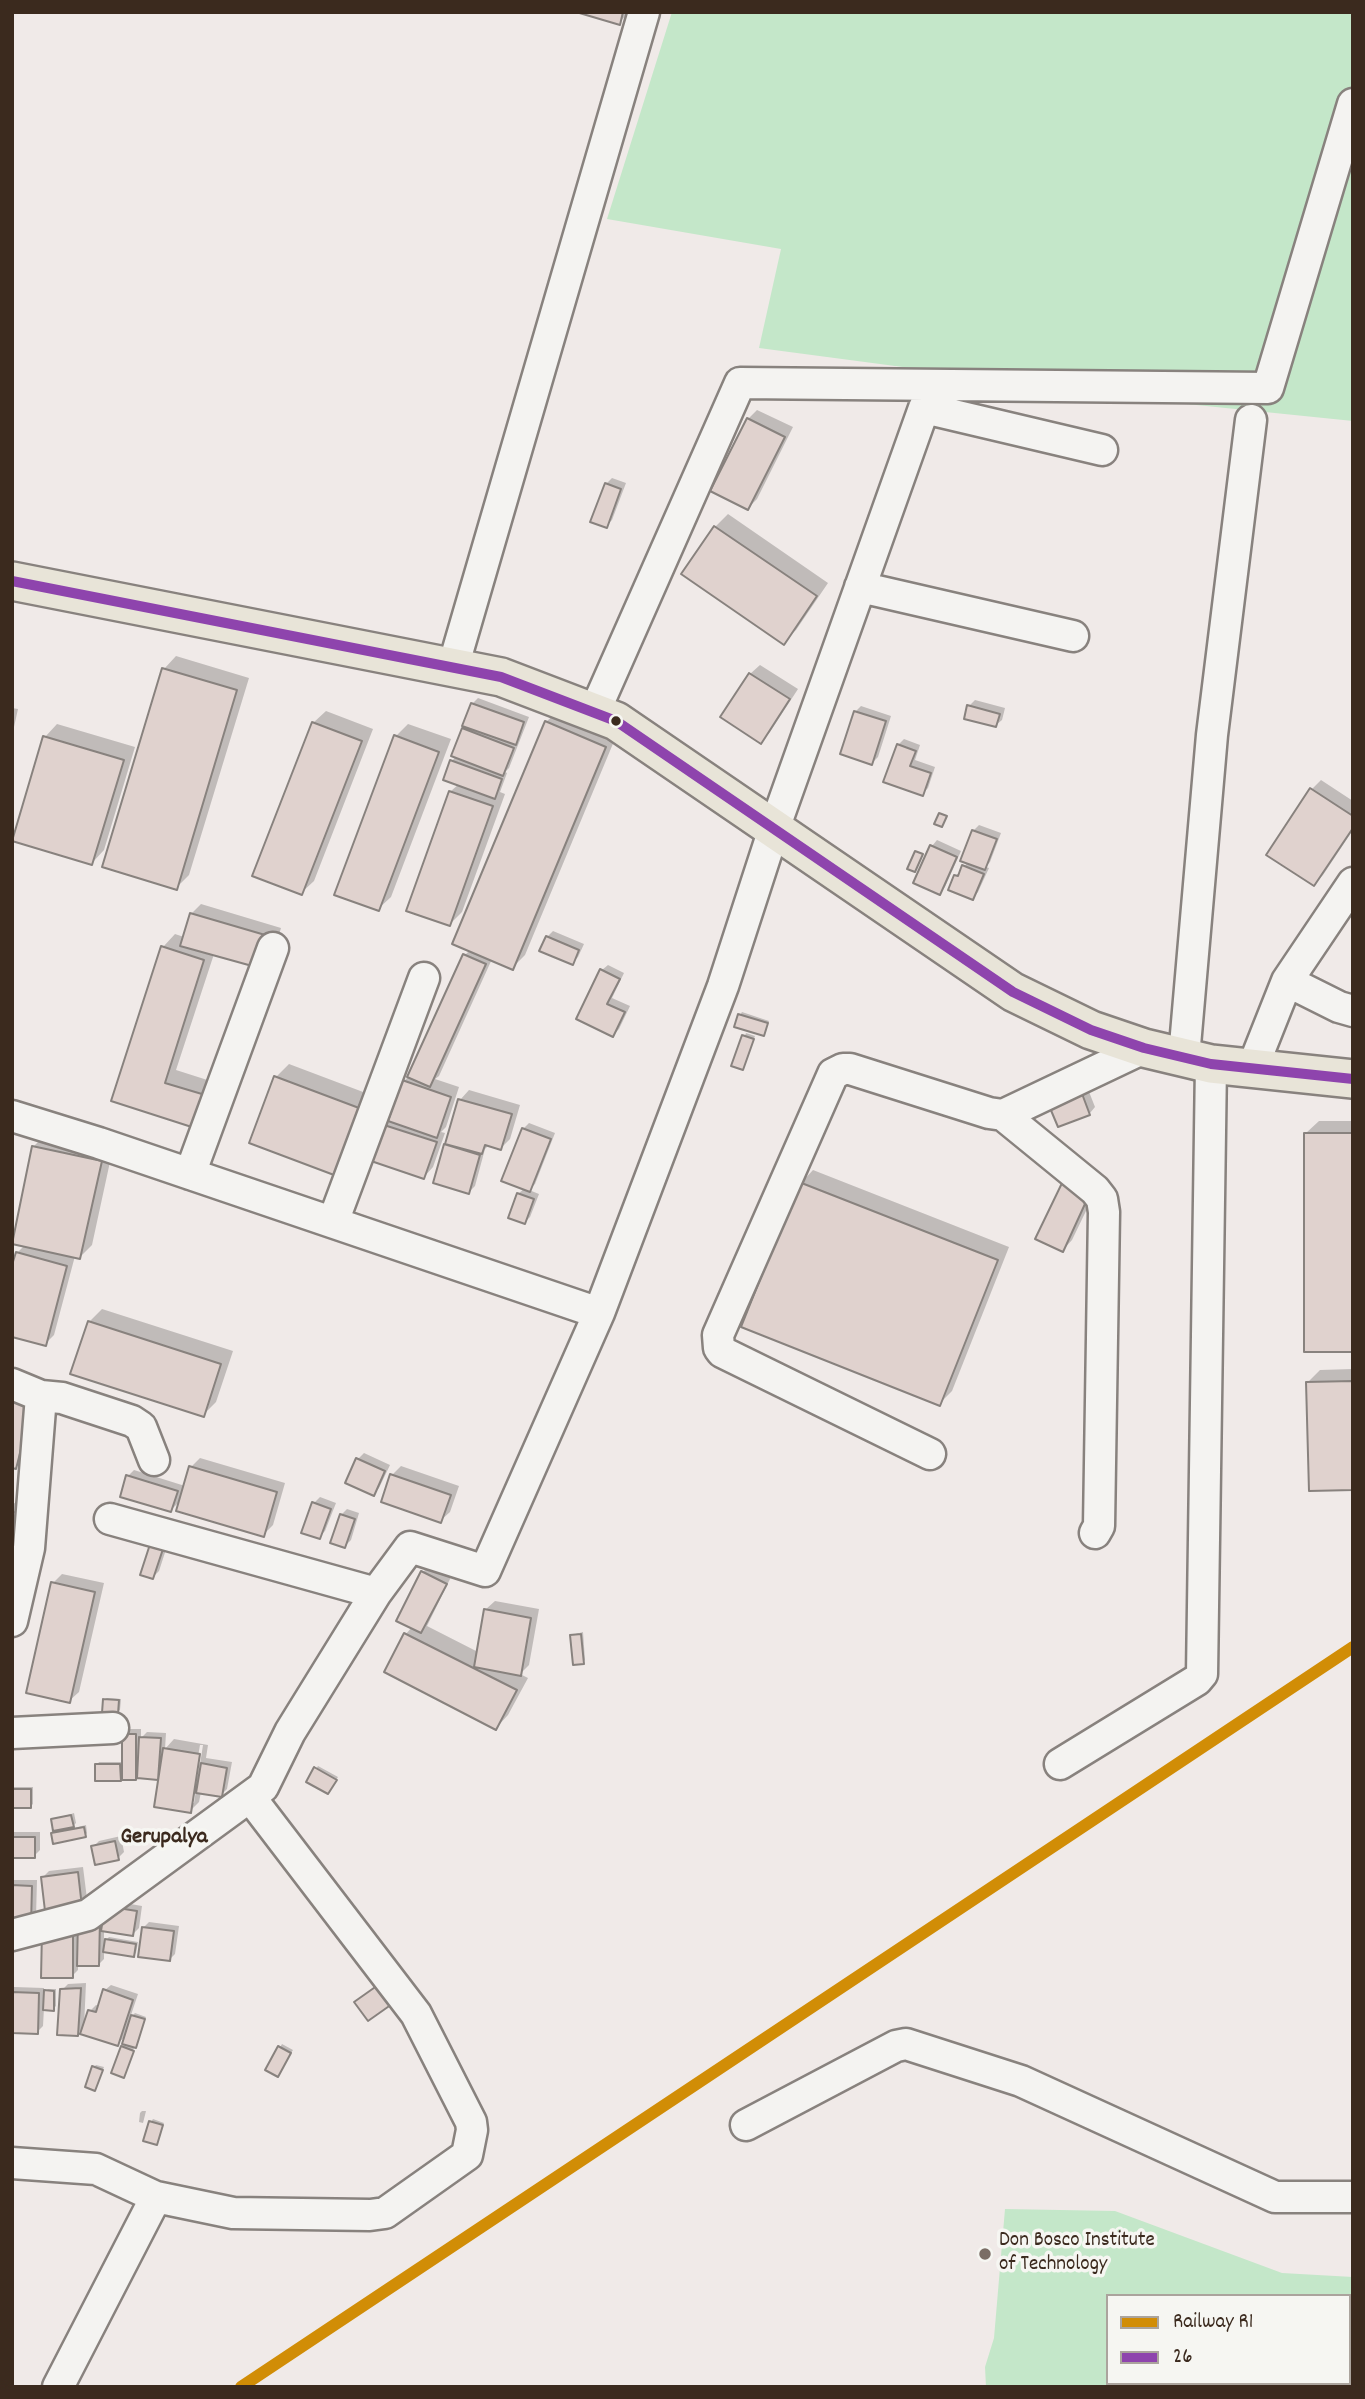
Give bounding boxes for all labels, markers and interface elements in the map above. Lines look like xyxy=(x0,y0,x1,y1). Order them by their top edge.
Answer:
unlabelled marker xyxy=(609,714,623,728)
district label: Gerupalya xyxy=(120,1825,208,1853)
place label: Don Bosco Institute of Technology xyxy=(999,2229,1155,2279)
marker: Don Bosco Institute of Technology xyxy=(977,2246,993,2262)
legend xyxy=(1106,2294,1351,2385)
text: Railway R1 xyxy=(1173,2308,1253,2338)
text: 26 xyxy=(1173,2343,1192,2373)

